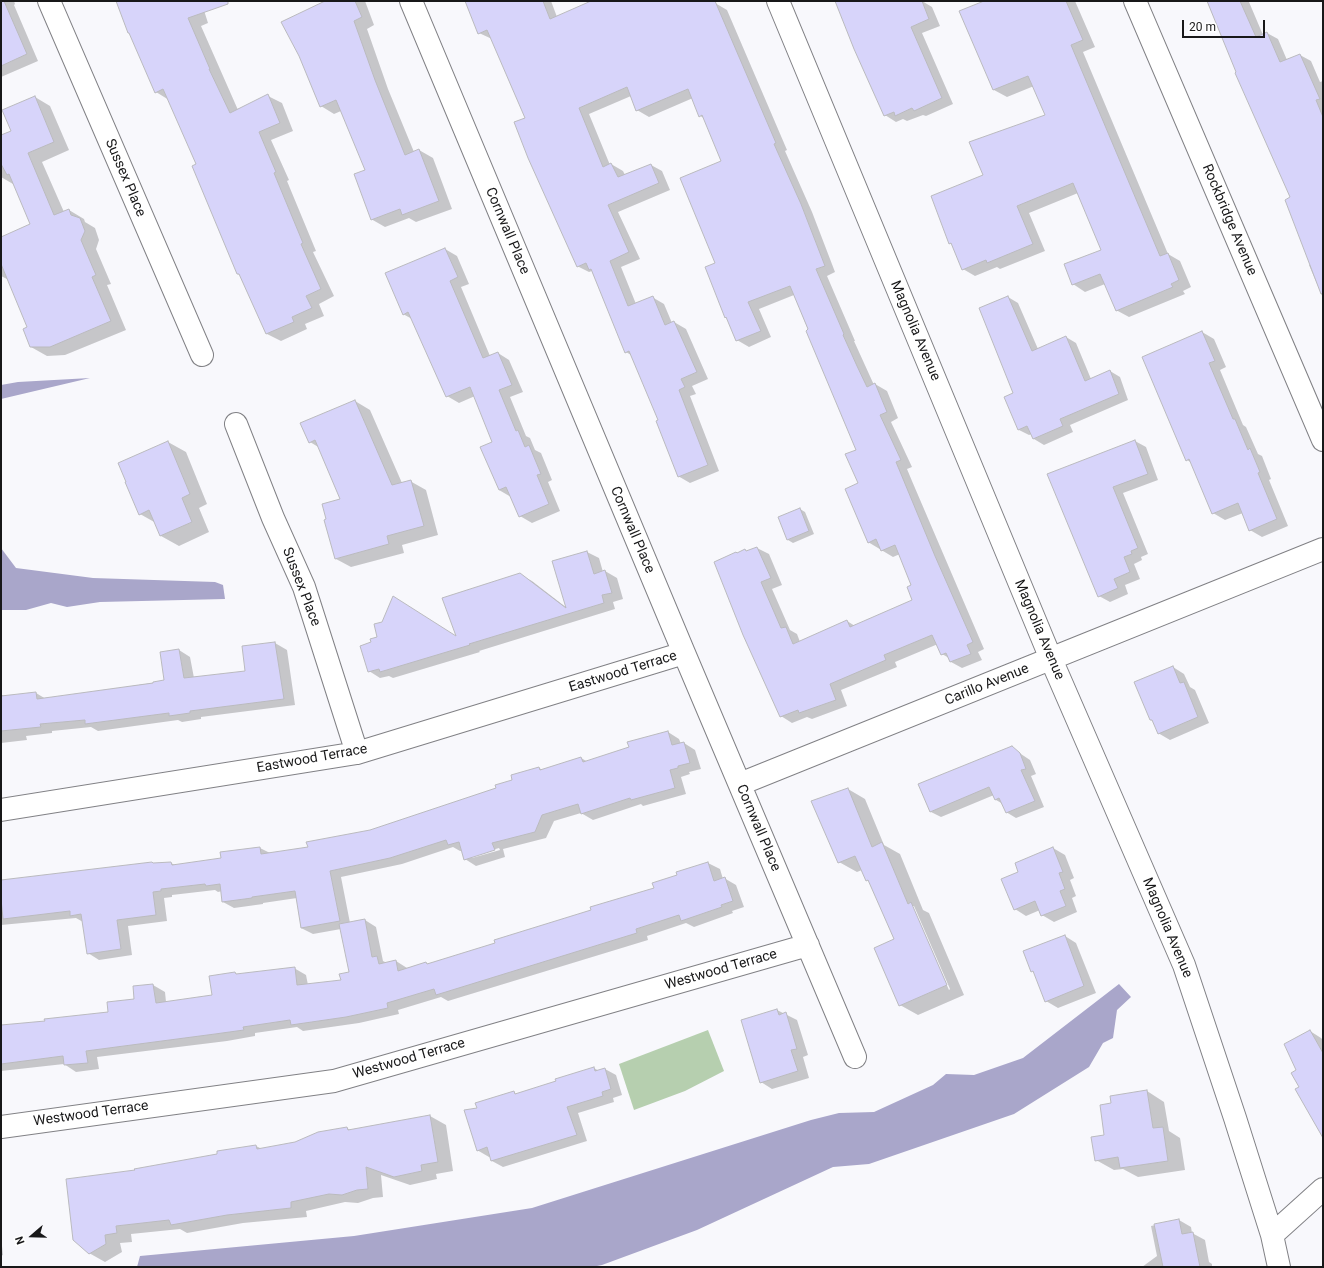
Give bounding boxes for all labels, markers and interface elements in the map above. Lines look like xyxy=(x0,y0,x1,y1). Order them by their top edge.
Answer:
scale bar xyxy=(1184,12,1267,38)
text: 20 m xyxy=(1189,20,1216,34)
street label: Sussex Place xyxy=(101,137,149,219)
street label: Rockbridge Avenue xyxy=(1198,162,1260,278)
street label: Cornwall Place xyxy=(481,185,533,277)
street label: Magnolia Avenue xyxy=(886,278,944,384)
street label: Cornwall Place xyxy=(606,484,658,576)
street label: Sussex Place xyxy=(278,545,324,629)
street label: Magnolia Avenue xyxy=(1010,577,1068,683)
street label: Eastwood Terrace xyxy=(567,648,679,696)
street label: Carillo Avenue xyxy=(943,661,1031,709)
street label: Eastwood Terrace xyxy=(255,741,369,777)
street label: Cornwall Place xyxy=(732,782,784,874)
street label: Magnolia Avenue xyxy=(1138,875,1196,981)
street label: Westwood Terrace xyxy=(663,946,779,994)
street label: Westwood Terrace xyxy=(351,1035,467,1083)
street label: Westwood Terrace xyxy=(32,1098,150,1130)
north arrow xyxy=(12,1216,52,1256)
text: N xyxy=(13,1234,28,1246)

